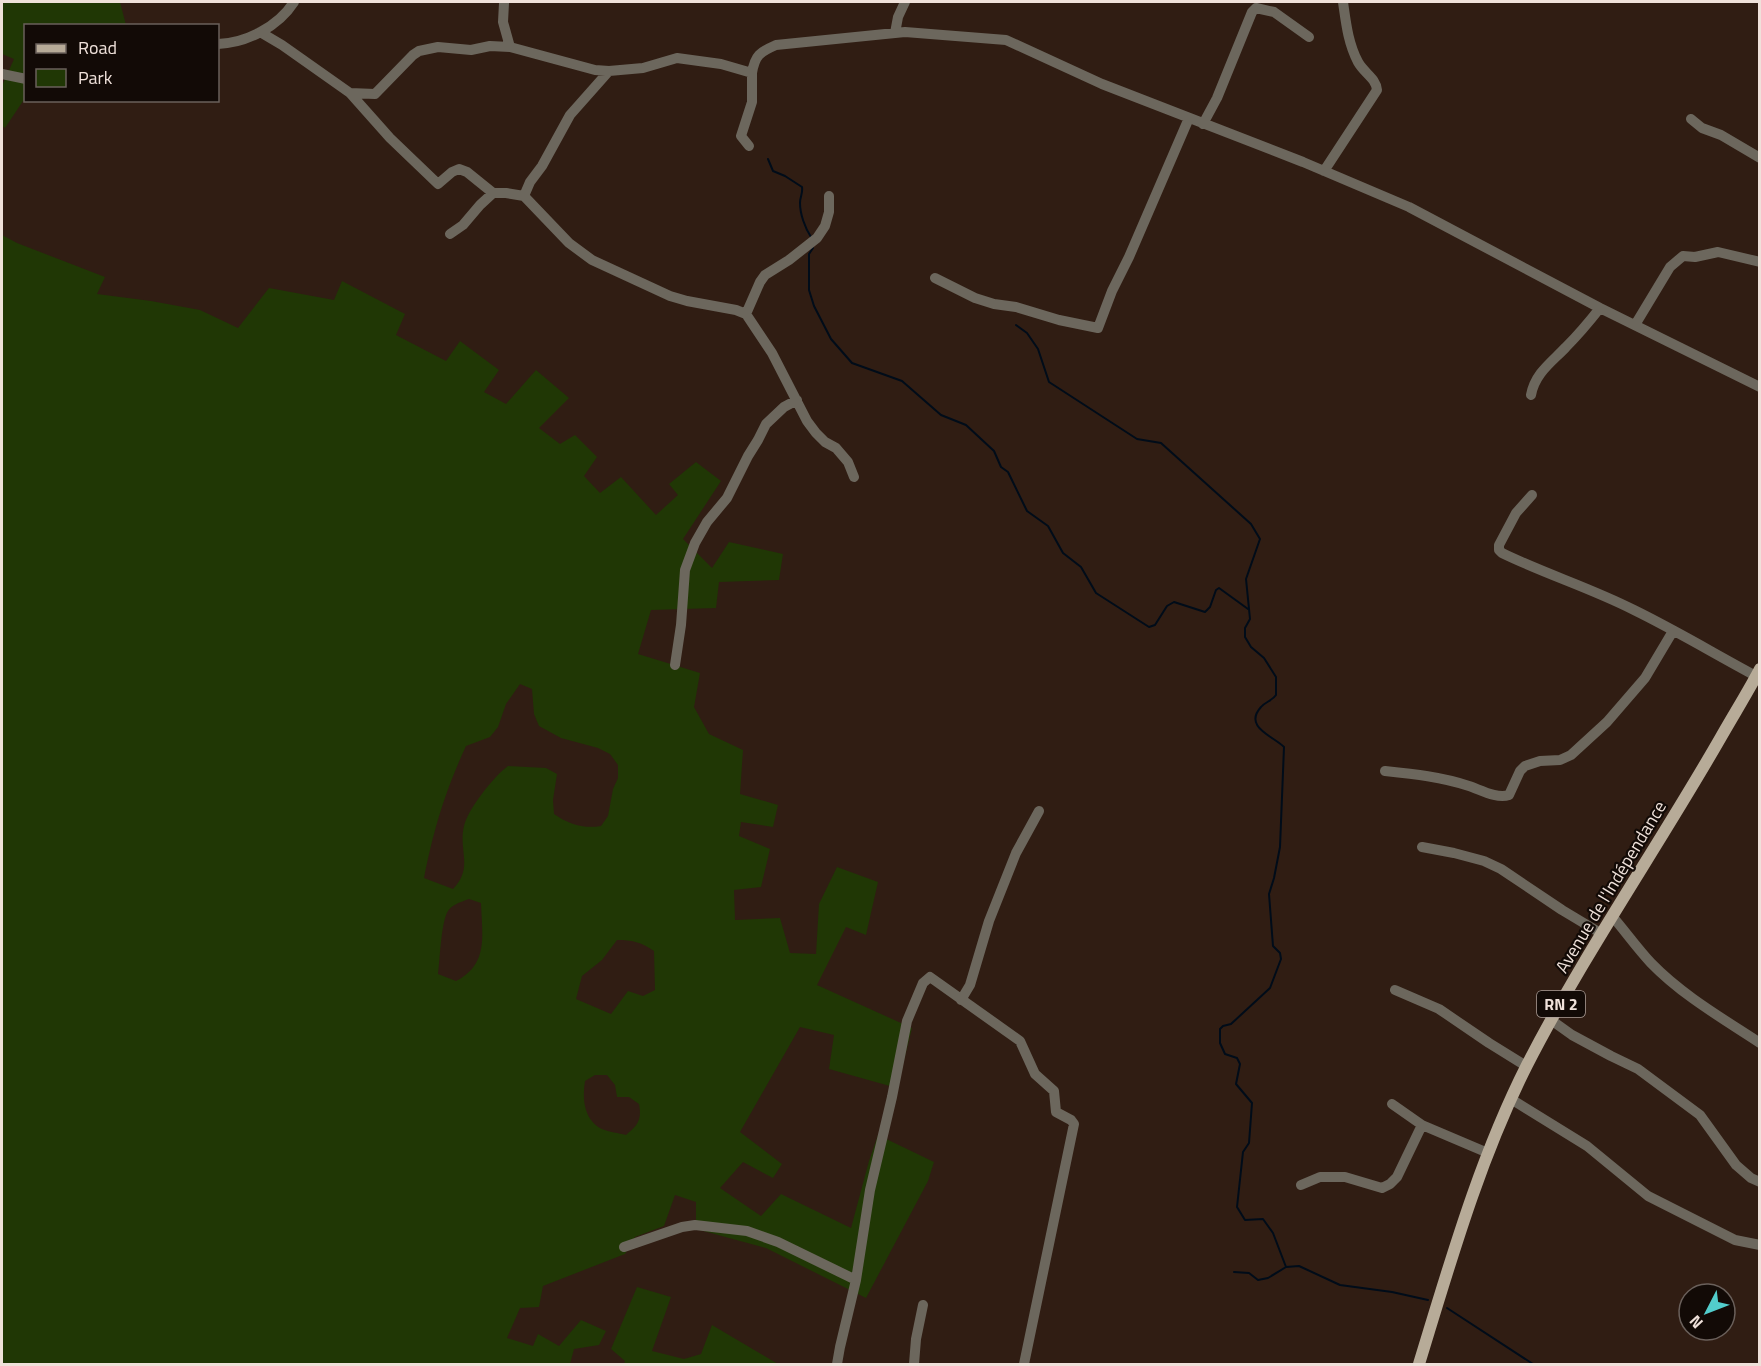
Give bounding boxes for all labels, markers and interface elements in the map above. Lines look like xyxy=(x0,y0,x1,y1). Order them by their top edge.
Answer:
legend xyxy=(24,24,219,102)
text: Road xyxy=(78,34,117,61)
text: Park xyxy=(78,64,113,91)
street label: Avenue de l'Indépendance xyxy=(1548,795,1673,978)
road number: RN 2 xyxy=(1537,991,1585,1017)
north arrow xyxy=(1677,1282,1737,1342)
text: N xyxy=(1683,1310,1708,1334)

